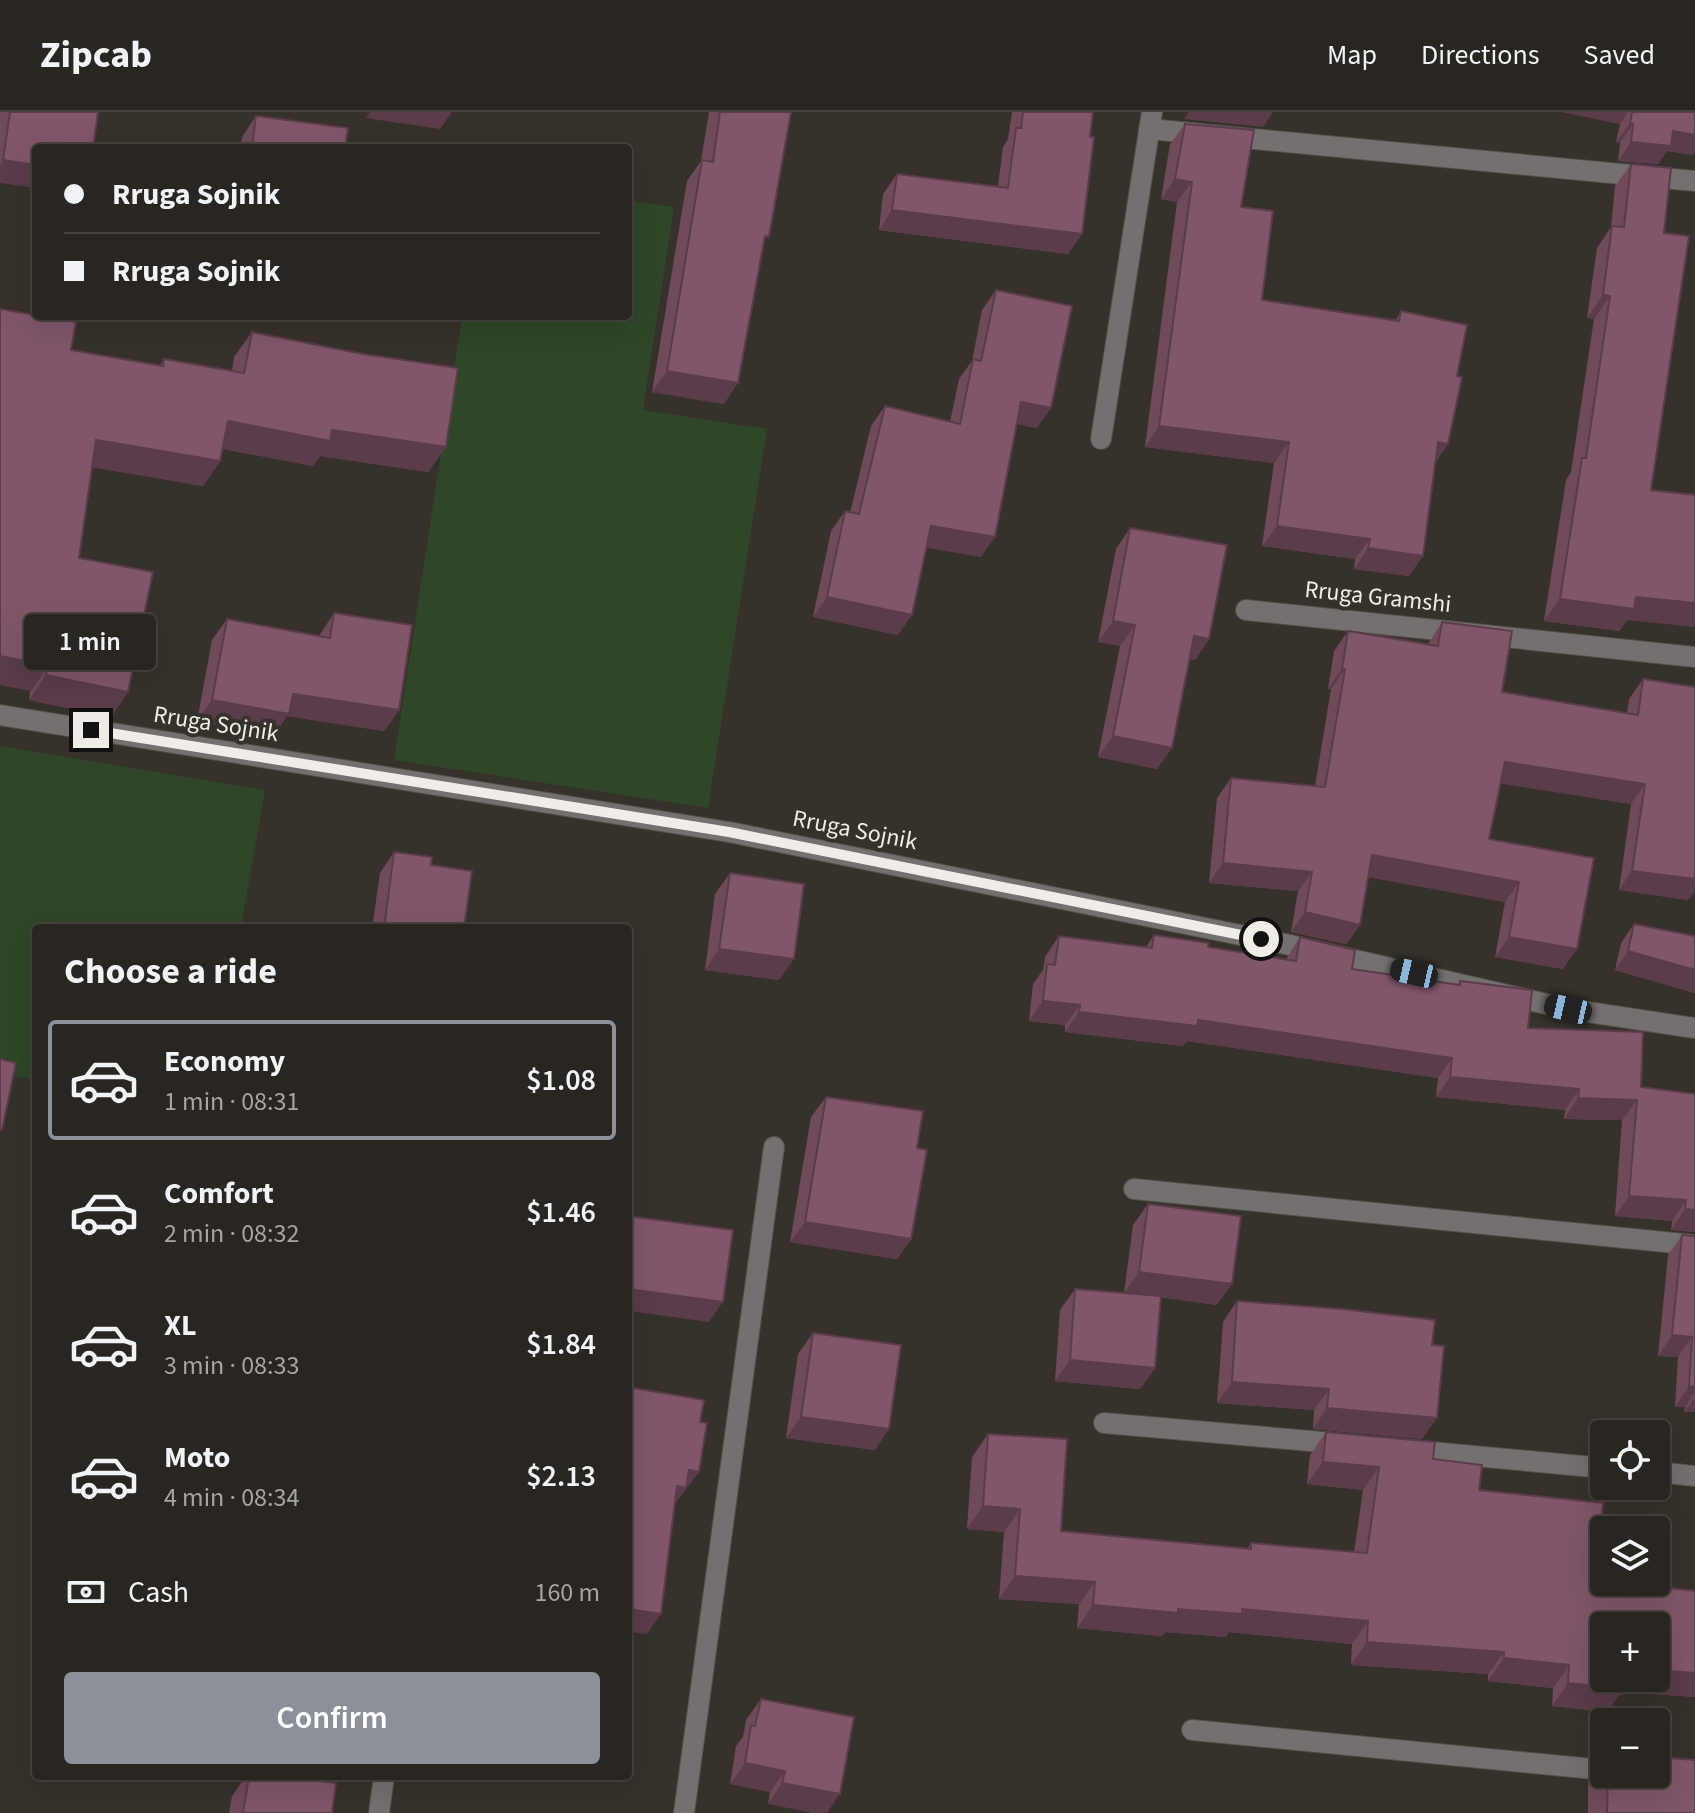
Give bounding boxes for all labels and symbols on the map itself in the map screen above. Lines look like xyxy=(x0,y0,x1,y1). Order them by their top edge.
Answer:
street label: Rruga Gramshi xyxy=(1303,572,1453,622)
callout: 1 min xyxy=(25,614,157,670)
street label: Rruga Sojnik xyxy=(151,697,281,751)
route end xyxy=(73,712,109,748)
street label: Rruga Sojnik xyxy=(790,801,920,859)
route start xyxy=(1243,921,1279,957)
car xyxy=(1388,956,1440,990)
car xyxy=(1542,992,1594,1026)

